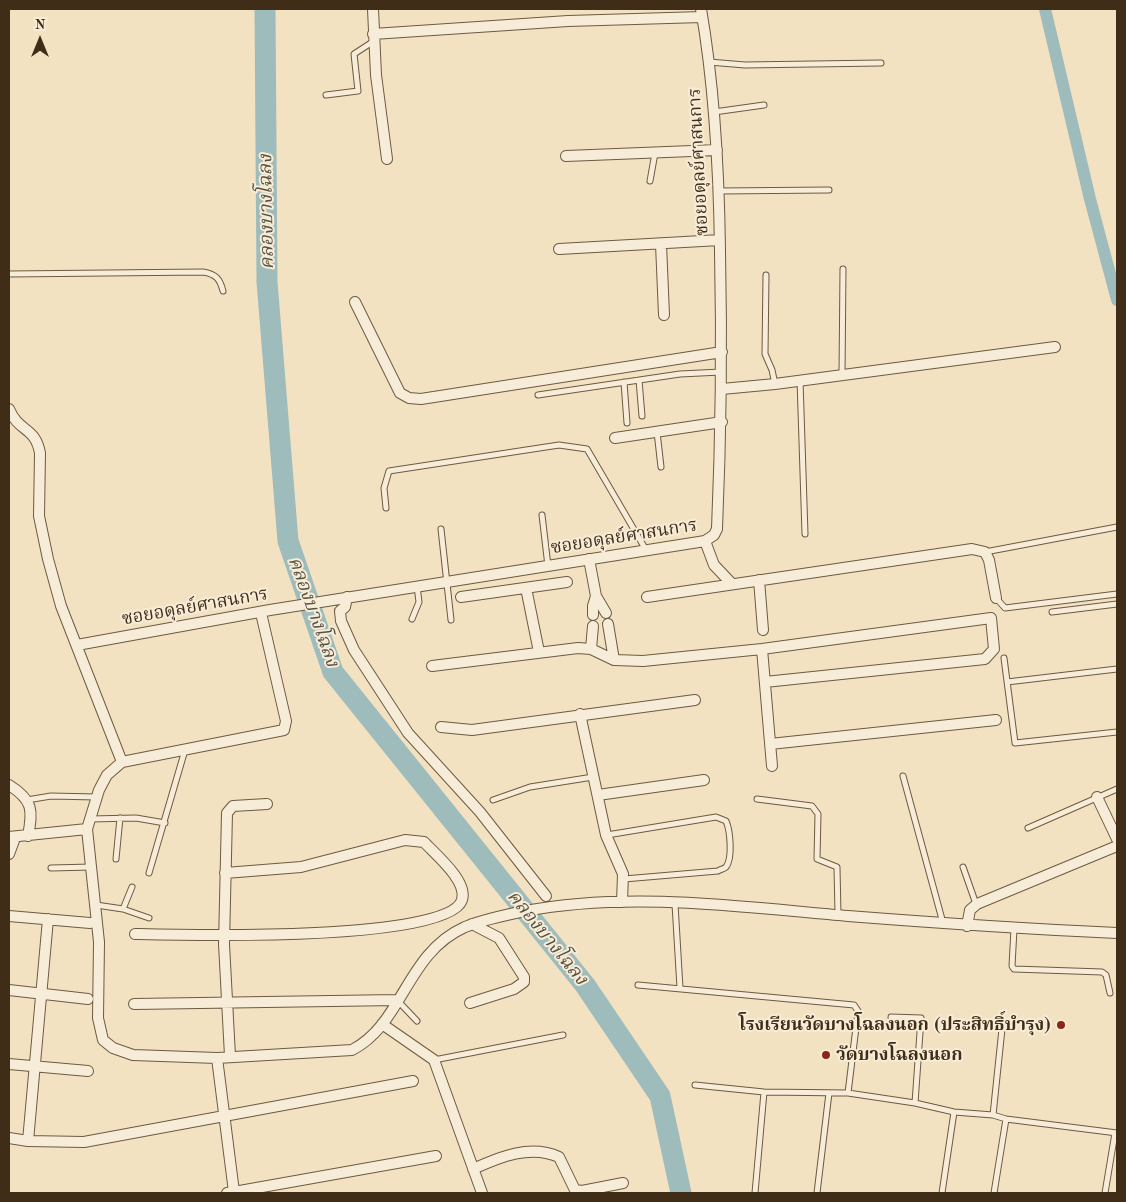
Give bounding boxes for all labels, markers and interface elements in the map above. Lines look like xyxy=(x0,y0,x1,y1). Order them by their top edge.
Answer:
north arrow xyxy=(15,15,65,65)
text: N xyxy=(35,18,45,32)
street label: ซอยอดุลย์ศาสนการ xyxy=(684,88,714,236)
water label: คลองบางโฉลง xyxy=(255,154,279,270)
street label: ซอยอดุลย์ศาสนการ xyxy=(549,515,699,559)
water label: คลองบางโฉลง xyxy=(283,554,343,670)
street label: ซอยอดุลย์ศาสนการ xyxy=(120,584,270,630)
water label: คลองบางโฉลง xyxy=(502,886,592,990)
place label: โรงเรียนวัดบางโฉลงนอก (ประสิทธิ์บำรุง) xyxy=(739,1014,1051,1036)
marker: โรงเรียนวัดบางโฉลงนอก (ประสิทธิ์บำรุง) xyxy=(1055,1019,1067,1031)
place label: วัดบางโฉลงนอก xyxy=(836,1044,963,1066)
marker: วัดบางโฉลงนอก xyxy=(820,1049,832,1061)

